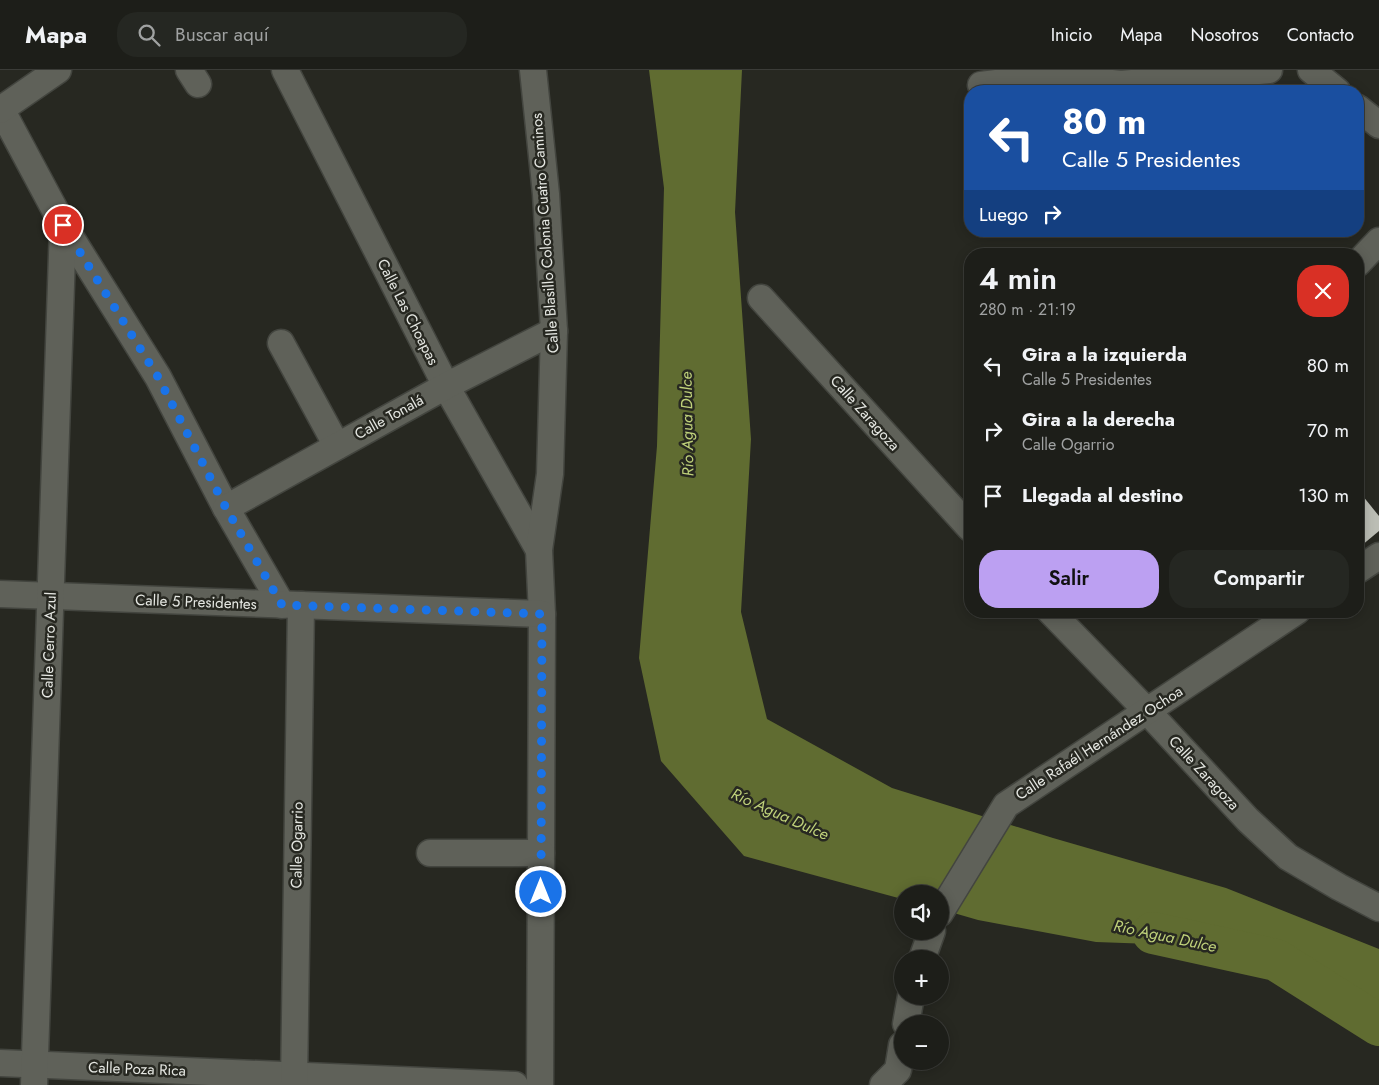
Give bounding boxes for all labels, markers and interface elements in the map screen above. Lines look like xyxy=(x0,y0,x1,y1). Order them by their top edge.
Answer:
search box xyxy=(117,12,467,57)
text: Mapa xyxy=(25,17,87,52)
icon: search xyxy=(135,21,163,49)
text: Buscar aquí xyxy=(175,21,269,48)
text: Inicio xyxy=(1051,22,1092,48)
text: Mapa xyxy=(1120,22,1162,48)
text: Nosotros xyxy=(1190,22,1259,48)
text: Contacto xyxy=(1287,22,1354,48)
text: 80 m xyxy=(1062,97,1146,147)
icon: left xyxy=(979,105,1044,170)
street label: Calle Blasillo Colonia Cuatro Caminos xyxy=(526,112,564,354)
text: Calle 5 Presidentes xyxy=(1062,143,1240,175)
icon: right xyxy=(1038,200,1066,228)
text: Luego xyxy=(979,201,1028,228)
pin xyxy=(42,204,84,246)
icon: arrive xyxy=(49,211,77,239)
street label: Calle Las Choapas xyxy=(372,255,444,369)
text: 4 min xyxy=(979,257,1057,300)
button: close xyxy=(1297,265,1349,317)
text: 280 m · 21:19 xyxy=(979,298,1076,321)
text: Gira a la izquierda xyxy=(1022,341,1187,368)
icon: left xyxy=(979,352,1007,380)
text: 80 m xyxy=(1307,352,1349,379)
text: Calle 5 Presidentes xyxy=(1022,368,1152,391)
street label: Calle Zaragoza xyxy=(825,370,905,456)
water label: Río Agua Dulce xyxy=(675,372,699,476)
street label: Calle Tonalá xyxy=(350,389,428,445)
text: Gira a la derecha xyxy=(1022,406,1175,433)
icon: right xyxy=(979,417,1007,445)
text: 70 m xyxy=(1307,417,1349,444)
text: Calle Ogarrio xyxy=(1022,433,1114,456)
icon: arrive xyxy=(979,482,1007,510)
text: Llegada al destino xyxy=(1022,482,1183,509)
text: 130 m xyxy=(1298,482,1349,509)
button: Salir xyxy=(979,550,1159,608)
button: Compartir xyxy=(1169,550,1349,608)
street label: Calle 5 Presidentes xyxy=(135,589,257,615)
street label: Calle Cerro Azul xyxy=(36,592,62,698)
street label: Calle Rafaél Hernández Ochoa xyxy=(1011,680,1187,806)
street label: Calle Zaragoza xyxy=(1164,731,1244,815)
water label: Río Agua Dulce xyxy=(728,782,832,846)
street label: Calle Ogarrio xyxy=(285,802,309,888)
position arrow xyxy=(514,865,566,917)
map controls xyxy=(894,885,949,1070)
button: sound xyxy=(894,885,949,940)
water label: Río Agua Dulce xyxy=(1111,914,1219,958)
button: + xyxy=(894,950,949,1005)
button: − xyxy=(894,1015,949,1070)
street label: Calle Poza Rica xyxy=(88,1056,186,1082)

